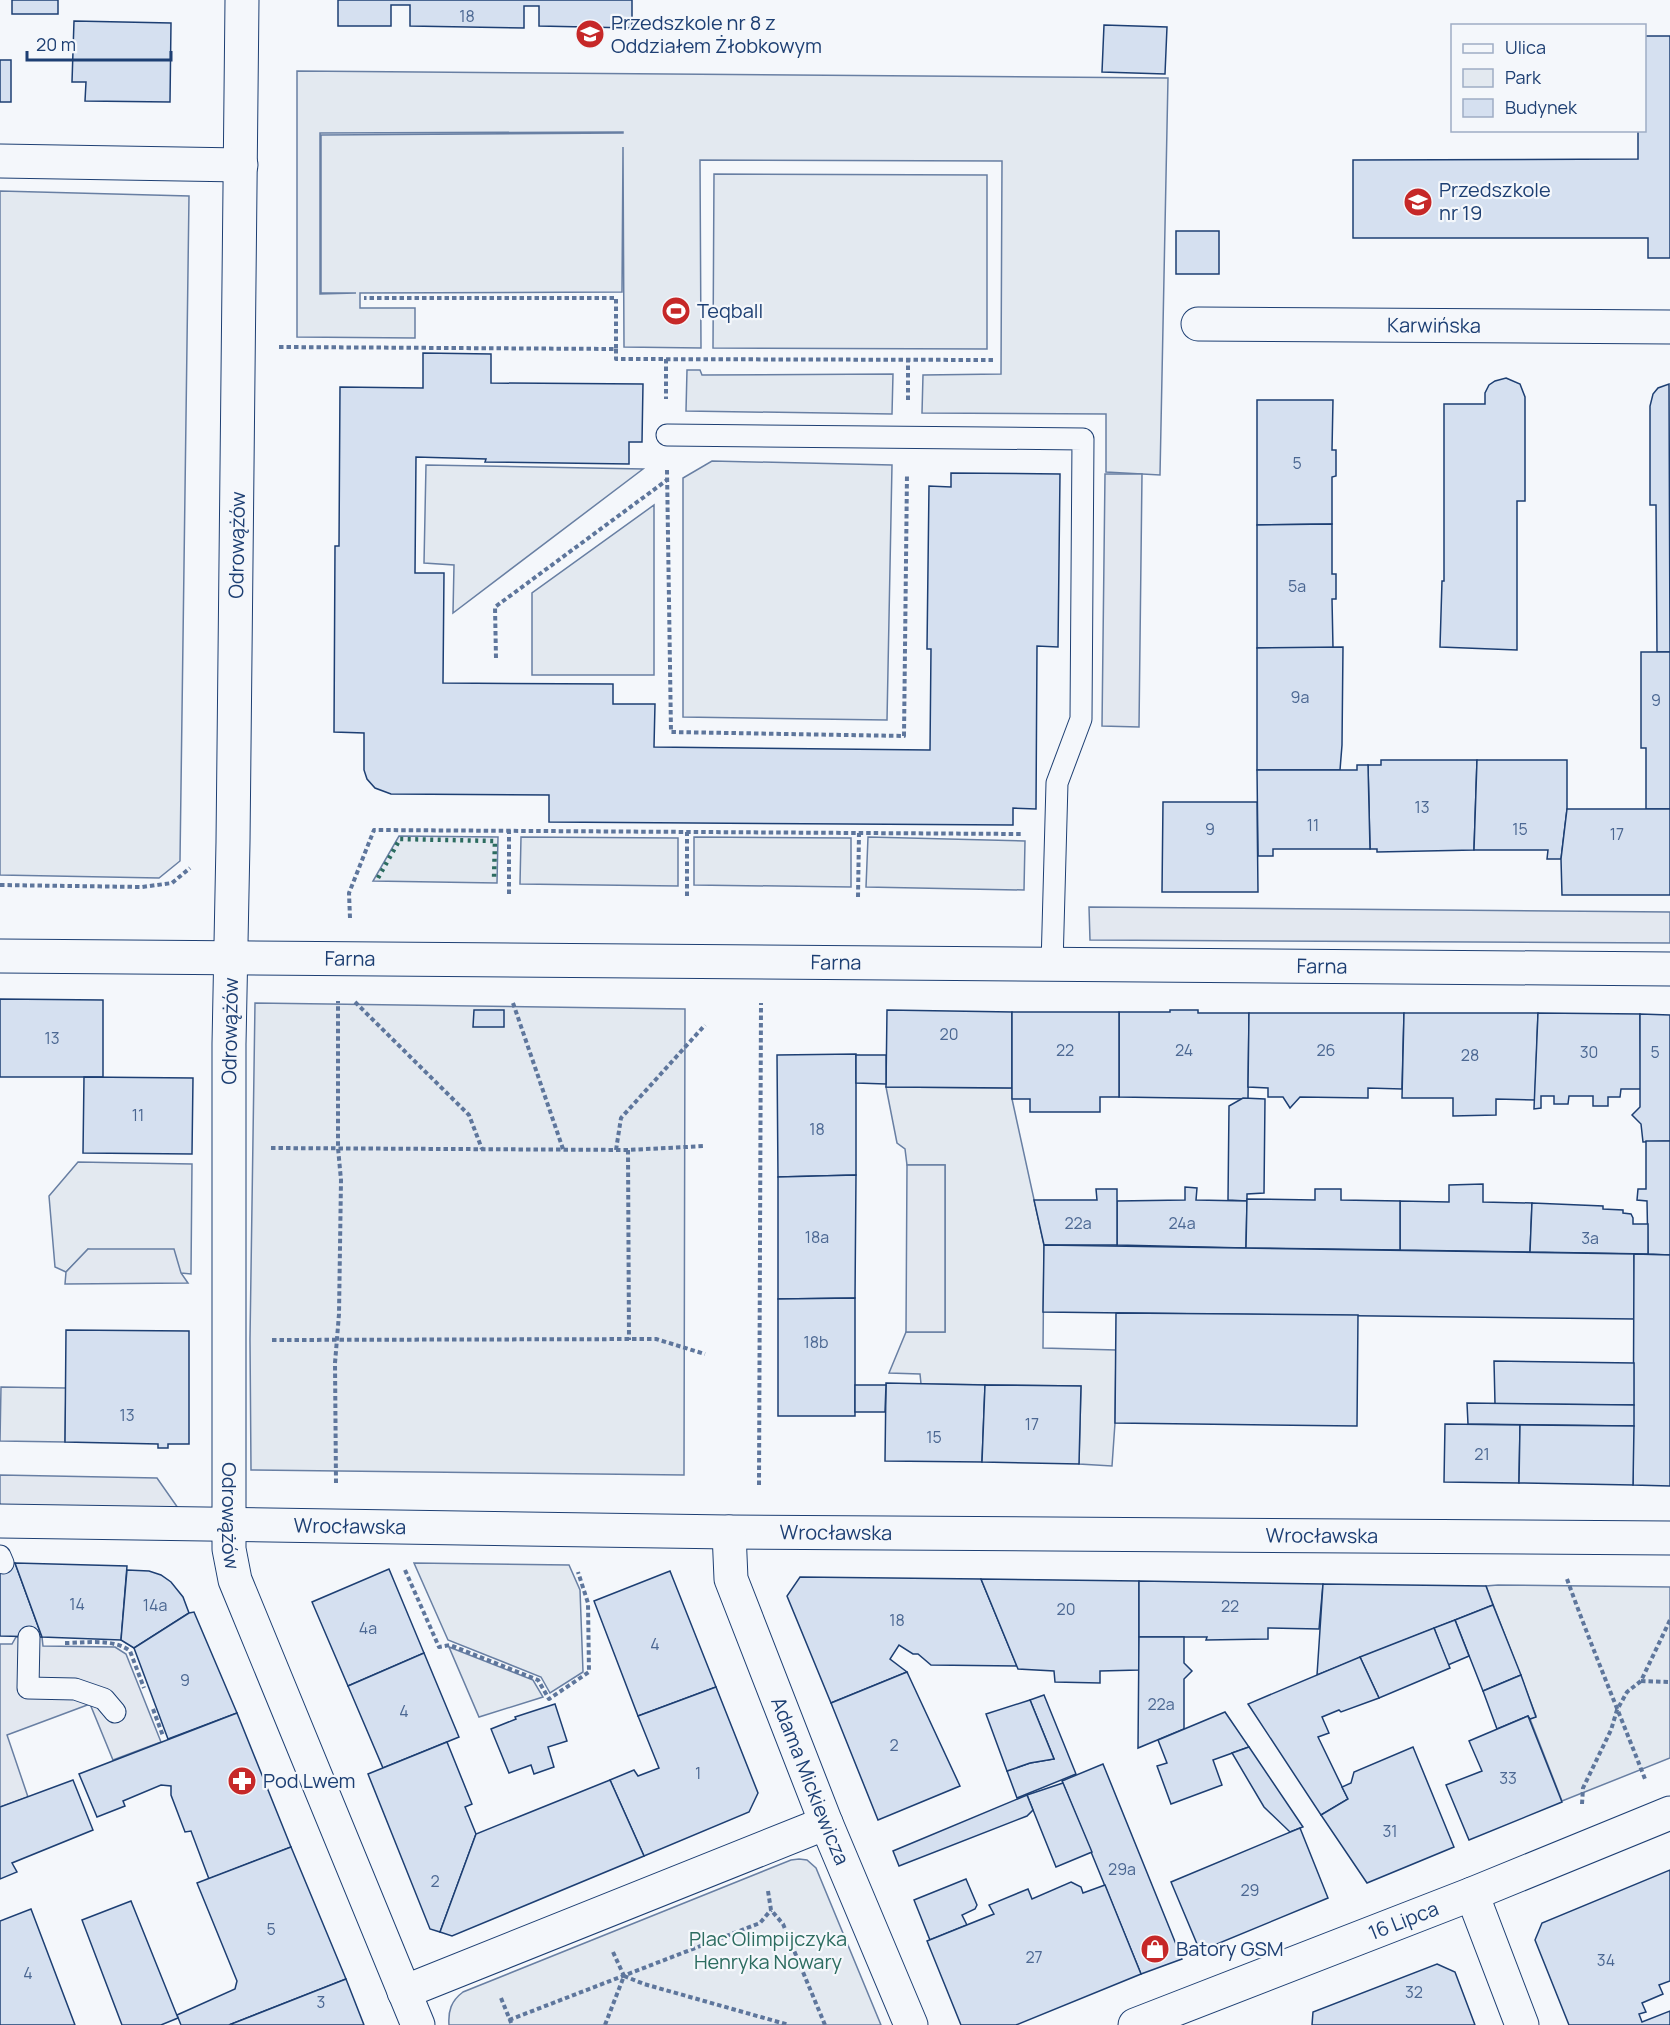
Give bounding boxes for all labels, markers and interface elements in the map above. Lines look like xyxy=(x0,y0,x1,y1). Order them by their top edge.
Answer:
house number: 18 xyxy=(459,5,475,27)
place label: Przedszkole nr 8 z Oddziałem Żłobkowym xyxy=(611,9,822,59)
school or university icon: Przedszkole nr 8 z Oddziałem Żłobkowym xyxy=(574,18,606,50)
scale bar xyxy=(27,24,171,62)
legend xyxy=(1451,24,1646,132)
text: 20 m xyxy=(36,32,76,56)
text: Ulica xyxy=(1505,35,1546,59)
text: Park xyxy=(1505,65,1542,89)
text: Budynek xyxy=(1505,95,1578,119)
place label: Przedszkole nr 19 xyxy=(1439,176,1551,226)
school or university icon: Przedszkole nr 19 xyxy=(1402,186,1434,218)
sports icon: Teqball xyxy=(660,295,692,327)
place label: Teqball xyxy=(697,297,763,324)
street label: Karwińska xyxy=(1387,311,1481,339)
house number: 5 xyxy=(1292,452,1302,474)
street label: Odrowążów xyxy=(222,491,251,599)
house number: 5a xyxy=(1288,575,1306,597)
house number: 9a xyxy=(1291,686,1309,708)
house number: 9 xyxy=(1651,689,1661,711)
house number: 13 xyxy=(1414,796,1430,818)
house number: 11 xyxy=(1307,814,1319,836)
house number: 9 xyxy=(1205,818,1215,840)
house number: 15 xyxy=(1512,818,1528,840)
house number: 17 xyxy=(1610,823,1624,845)
street label: Farna xyxy=(324,945,376,972)
street label: Farna xyxy=(810,948,862,976)
street label: Farna xyxy=(1296,952,1348,979)
street label: Odrowążów xyxy=(215,977,244,1085)
house number: 20 xyxy=(940,1023,958,1045)
house number: 13 xyxy=(44,1027,60,1049)
house number: 22 xyxy=(1056,1039,1074,1061)
house number: 24 xyxy=(1175,1039,1193,1061)
house number: 26 xyxy=(1316,1039,1336,1061)
house number: 30 xyxy=(1580,1041,1598,1063)
house number: 5 xyxy=(1650,1041,1660,1063)
house number: 28 xyxy=(1461,1044,1479,1066)
house number: 11 xyxy=(132,1104,144,1126)
house number: 18 xyxy=(809,1118,825,1140)
house number: 22a xyxy=(1064,1212,1092,1234)
house number: 24a xyxy=(1168,1212,1196,1234)
house number: 18a xyxy=(805,1226,829,1248)
house number: 3a xyxy=(1581,1227,1599,1249)
house number: 18b xyxy=(804,1331,829,1353)
house number: 13 xyxy=(119,1404,135,1426)
house number: 17 xyxy=(1025,1413,1039,1435)
house number: 15 xyxy=(926,1426,942,1448)
house number: 21 xyxy=(1474,1443,1490,1465)
street label: Odrowążów xyxy=(216,1462,247,1572)
street label: Wrocławska xyxy=(293,1511,407,1540)
street label: Wrocławska xyxy=(779,1518,892,1546)
street label: Wrocławska xyxy=(1265,1521,1378,1549)
house number: 14 xyxy=(69,1593,85,1615)
house number: 14a xyxy=(143,1594,167,1616)
house number: 22 xyxy=(1221,1595,1239,1617)
house number: 20 xyxy=(1057,1598,1075,1620)
house number: 18 xyxy=(889,1609,905,1631)
house number: 4a xyxy=(359,1617,377,1639)
house number: 4 xyxy=(650,1633,660,1655)
house number: 9 xyxy=(180,1669,190,1691)
street label: Adama Mickiewicza xyxy=(765,1693,856,1869)
house number: 22a xyxy=(1147,1693,1175,1715)
house number: 4 xyxy=(399,1700,409,1722)
house number: 2 xyxy=(889,1734,899,1756)
house number: 1 xyxy=(695,1762,701,1784)
pharmacy icon: Pod Lwem xyxy=(226,1765,258,1797)
place label: Pod Lwem xyxy=(263,1767,356,1794)
house number: 33 xyxy=(1499,1767,1517,1789)
house number: 31 xyxy=(1382,1820,1398,1842)
house number: 29a xyxy=(1108,1858,1136,1880)
house number: 2 xyxy=(430,1870,440,1892)
house number: 29 xyxy=(1240,1879,1260,1901)
street label: 16 Lipca xyxy=(1364,1894,1442,1946)
house number: 5 xyxy=(266,1918,276,1940)
park label: Plac Olimpijczyka Henryka Nowary xyxy=(689,1925,847,1975)
shop icon: Batory GSM xyxy=(1139,1933,1171,1965)
place label: Batory GSM xyxy=(1176,1935,1284,1962)
house number: 27 xyxy=(1025,1946,1043,1968)
house number: 34 xyxy=(1597,1949,1615,1971)
house number: 4 xyxy=(23,1962,33,1984)
house number: 32 xyxy=(1405,1981,1423,2003)
house number: 3 xyxy=(317,1991,325,2013)

